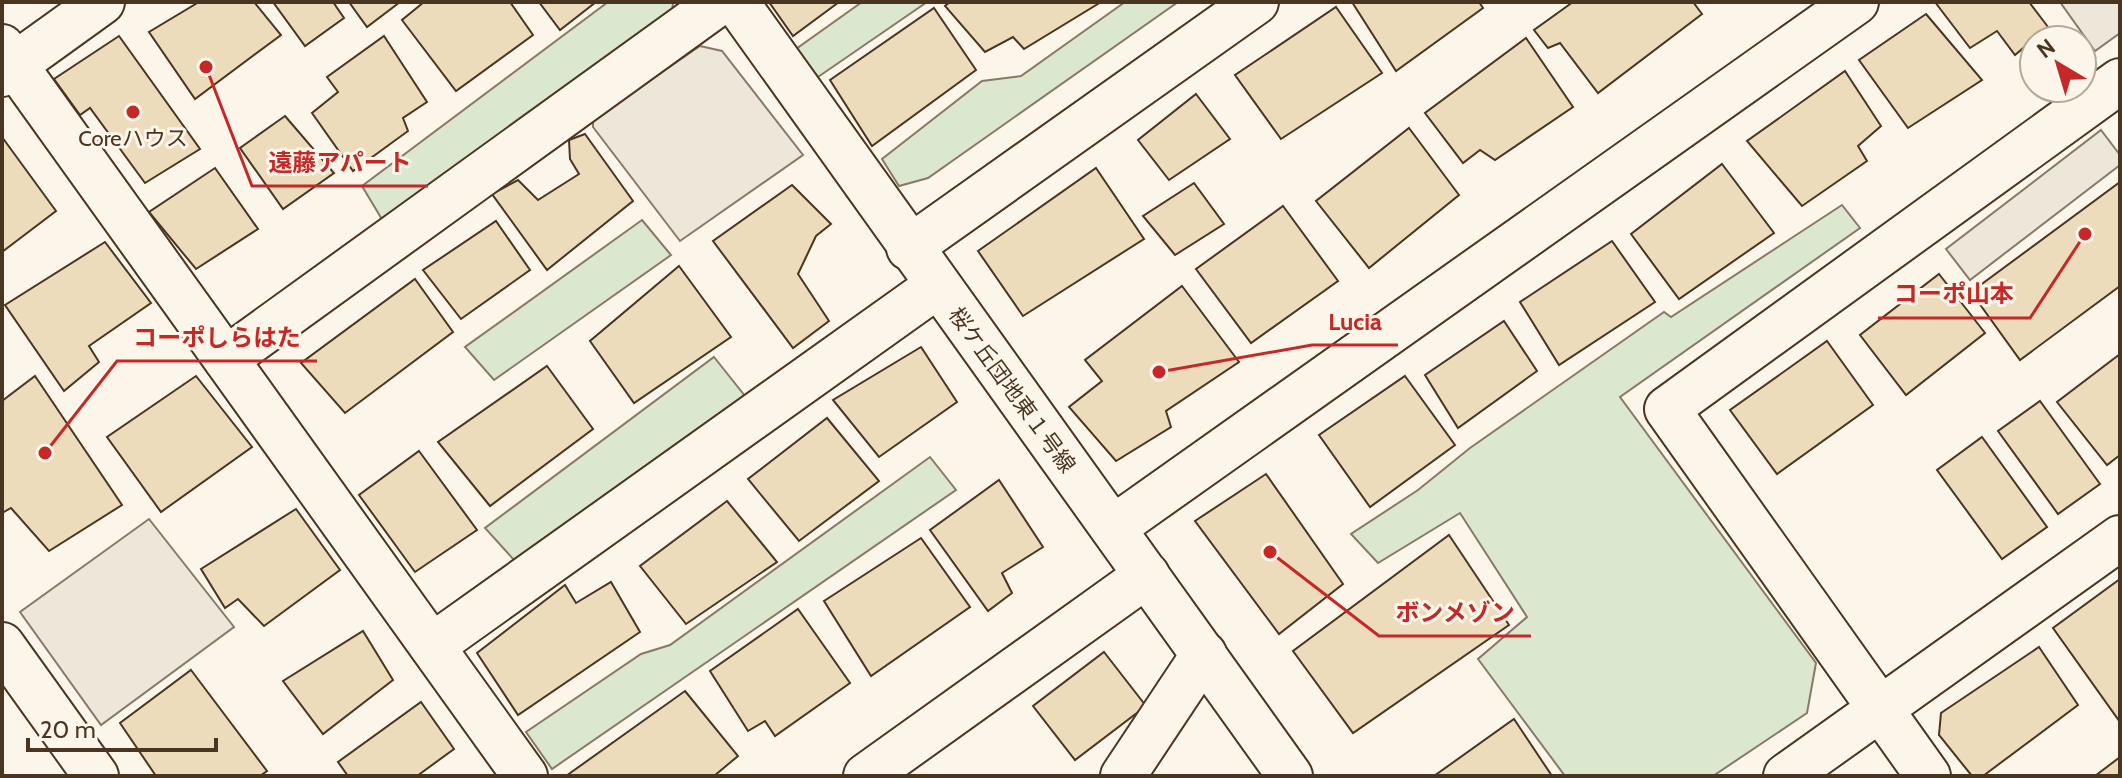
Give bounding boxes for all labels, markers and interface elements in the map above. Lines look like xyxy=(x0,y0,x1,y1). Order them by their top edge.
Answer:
north arrow xyxy=(2018,24,2098,104)
text: N xyxy=(2032,33,2060,64)
marker: Coreハウス xyxy=(124,103,142,121)
place label: Coreハウス xyxy=(78,125,188,152)
callout: 遠藤アパート xyxy=(252,138,428,186)
text: 遠藤アパート xyxy=(268,148,412,177)
callout: コーポ山本 xyxy=(1878,270,2030,318)
text: コーポ山本 xyxy=(1894,279,2014,308)
callout: Lucia xyxy=(1312,297,1398,345)
street label: 桜ケ丘団地東１号線 xyxy=(943,302,1081,478)
text: Lucia xyxy=(1328,307,1382,336)
callout: コーポしらはた xyxy=(117,313,317,361)
text: コーポしらはた xyxy=(133,323,301,352)
callout: ボンメゾン xyxy=(1379,588,1531,636)
text: ボンメゾン xyxy=(1395,598,1515,627)
scale bar xyxy=(28,702,216,752)
text: 20 m xyxy=(40,715,96,744)

